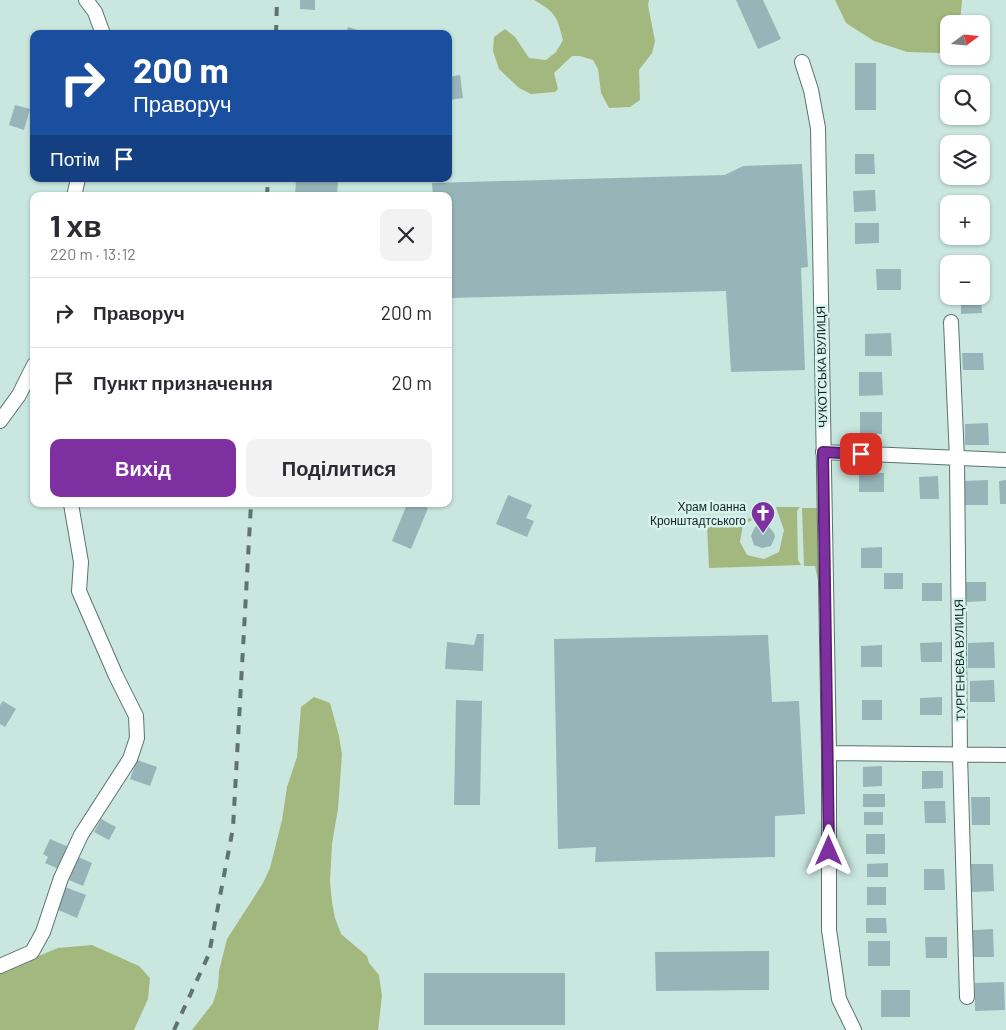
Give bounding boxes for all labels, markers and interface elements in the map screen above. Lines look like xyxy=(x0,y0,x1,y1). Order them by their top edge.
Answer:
north arrow xyxy=(940,15,990,65)
map controls xyxy=(940,15,990,305)
text: 200 m xyxy=(133,48,229,90)
icon: right xyxy=(50,50,115,115)
button: search xyxy=(940,75,990,125)
text: Праворуч xyxy=(133,90,231,116)
button: layers xyxy=(940,135,990,185)
icon: arrive xyxy=(110,145,138,173)
text: Потім xyxy=(50,147,100,170)
button: + xyxy=(940,195,990,245)
text: 1 хв xyxy=(50,207,102,243)
button: close xyxy=(380,209,432,261)
text: 220 m · 13:12 xyxy=(50,244,136,263)
button: − xyxy=(940,255,990,305)
icon: right xyxy=(50,299,78,327)
text: Праворуч xyxy=(93,301,185,324)
text: 200 m xyxy=(381,301,432,324)
street label: ЧУКОТСЬКА ВУЛИЦЯ xyxy=(813,306,830,428)
icon: arrive xyxy=(50,369,78,397)
text: Пункт призначення xyxy=(93,371,273,394)
text: 20 m xyxy=(392,371,432,394)
pin xyxy=(840,433,882,475)
button: Вихід xyxy=(50,439,236,497)
button: Поділитися xyxy=(246,439,432,497)
icon: arrive xyxy=(847,440,875,468)
place label: Храм Іоанна Кронштадтського xyxy=(650,499,746,528)
church icon: Храм Іоанна Кронштадтського xyxy=(750,500,776,534)
street label: ТУРГЕНЄВА ВУЛИЦЯ xyxy=(951,599,968,721)
position arrow xyxy=(802,824,854,876)

